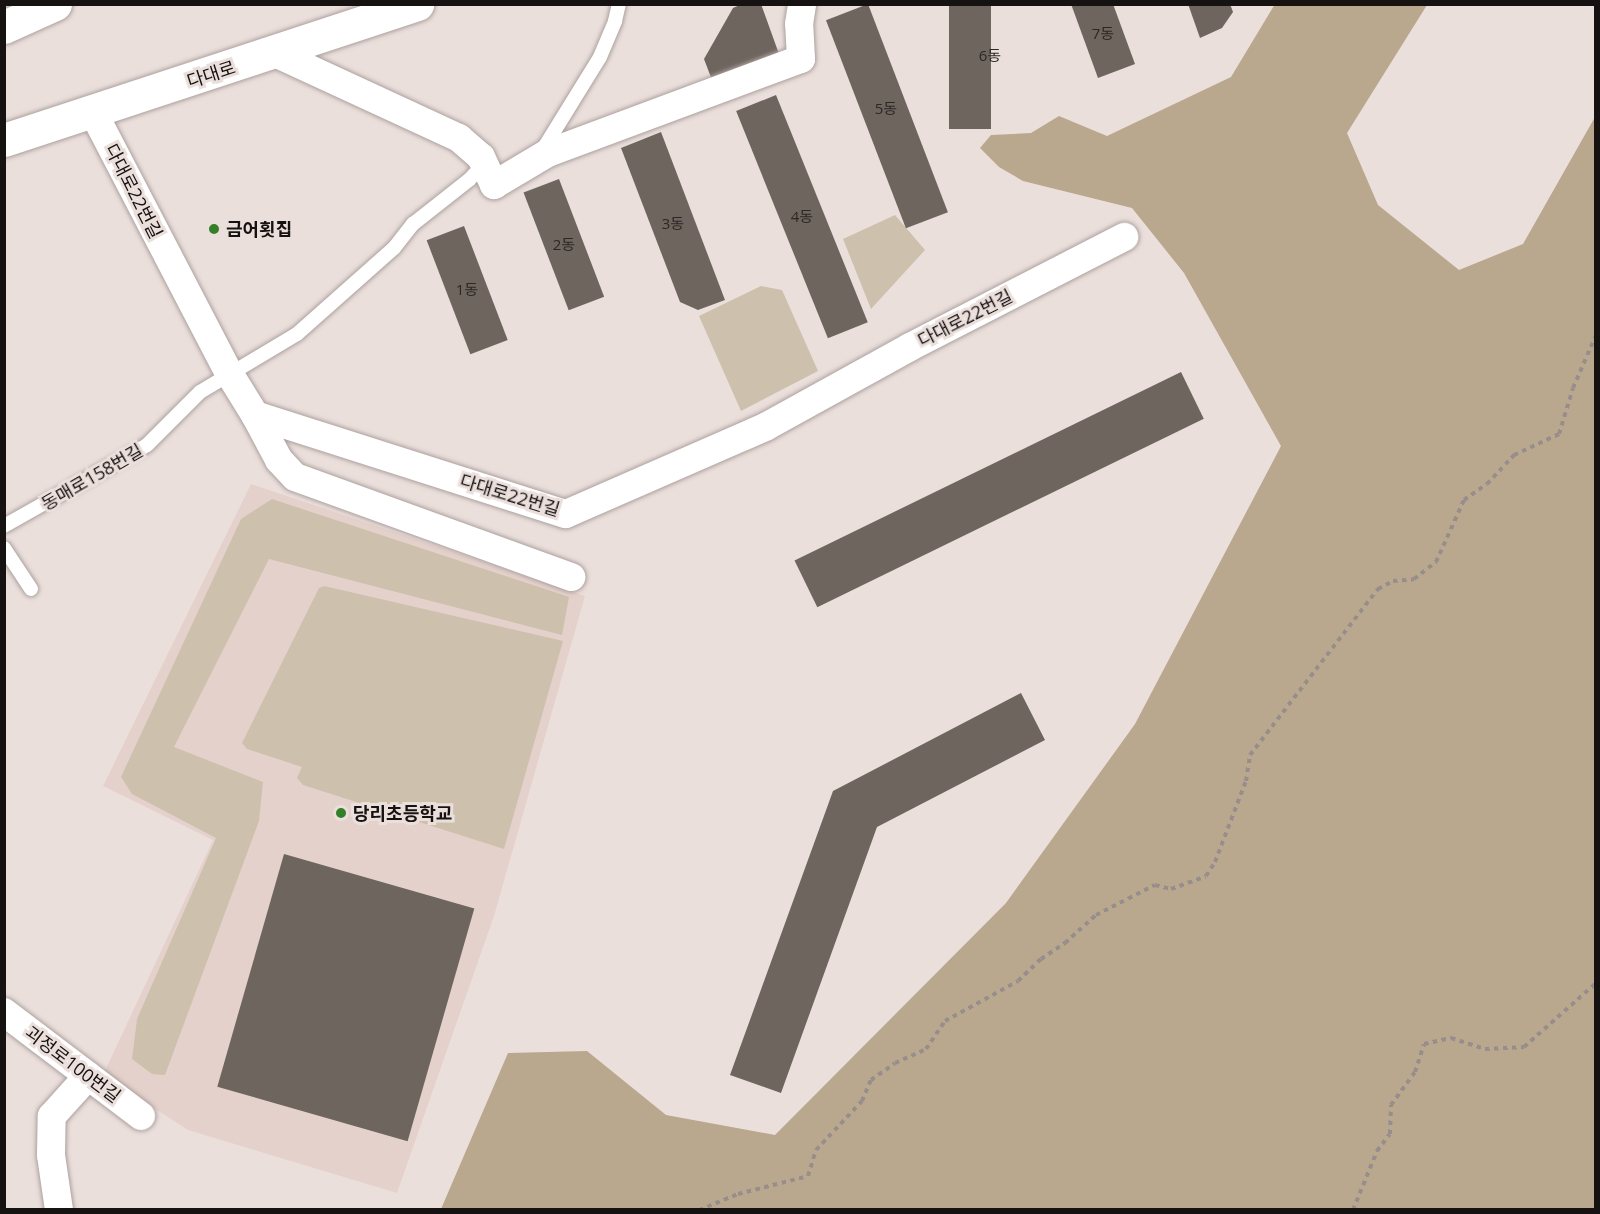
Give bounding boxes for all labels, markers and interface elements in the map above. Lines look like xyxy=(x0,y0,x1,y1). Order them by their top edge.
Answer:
house number: 7동 xyxy=(1092,25,1114,43)
house number: 6동 xyxy=(979,47,1001,65)
street label: 다대로 xyxy=(184,56,238,92)
house number: 5동 xyxy=(875,100,897,118)
street label: 다대로22번길 xyxy=(101,140,167,242)
house number: 4동 xyxy=(791,208,813,226)
house number: 3동 xyxy=(662,215,684,233)
place label: 금어횟집 xyxy=(226,218,292,240)
marker: 금어횟집 xyxy=(207,222,221,236)
house number: 2동 xyxy=(553,236,575,254)
house number: 1동 xyxy=(456,281,478,299)
street label: 다대로22번길 xyxy=(914,285,1016,351)
street label: 동매로158번길 xyxy=(37,439,147,515)
street label: 다대로22번길 xyxy=(457,470,563,520)
place label: 당리초등학교 xyxy=(353,802,452,824)
marker: 당리초등학교 xyxy=(334,806,348,820)
street label: 괴정로100번길 xyxy=(21,1021,125,1107)

